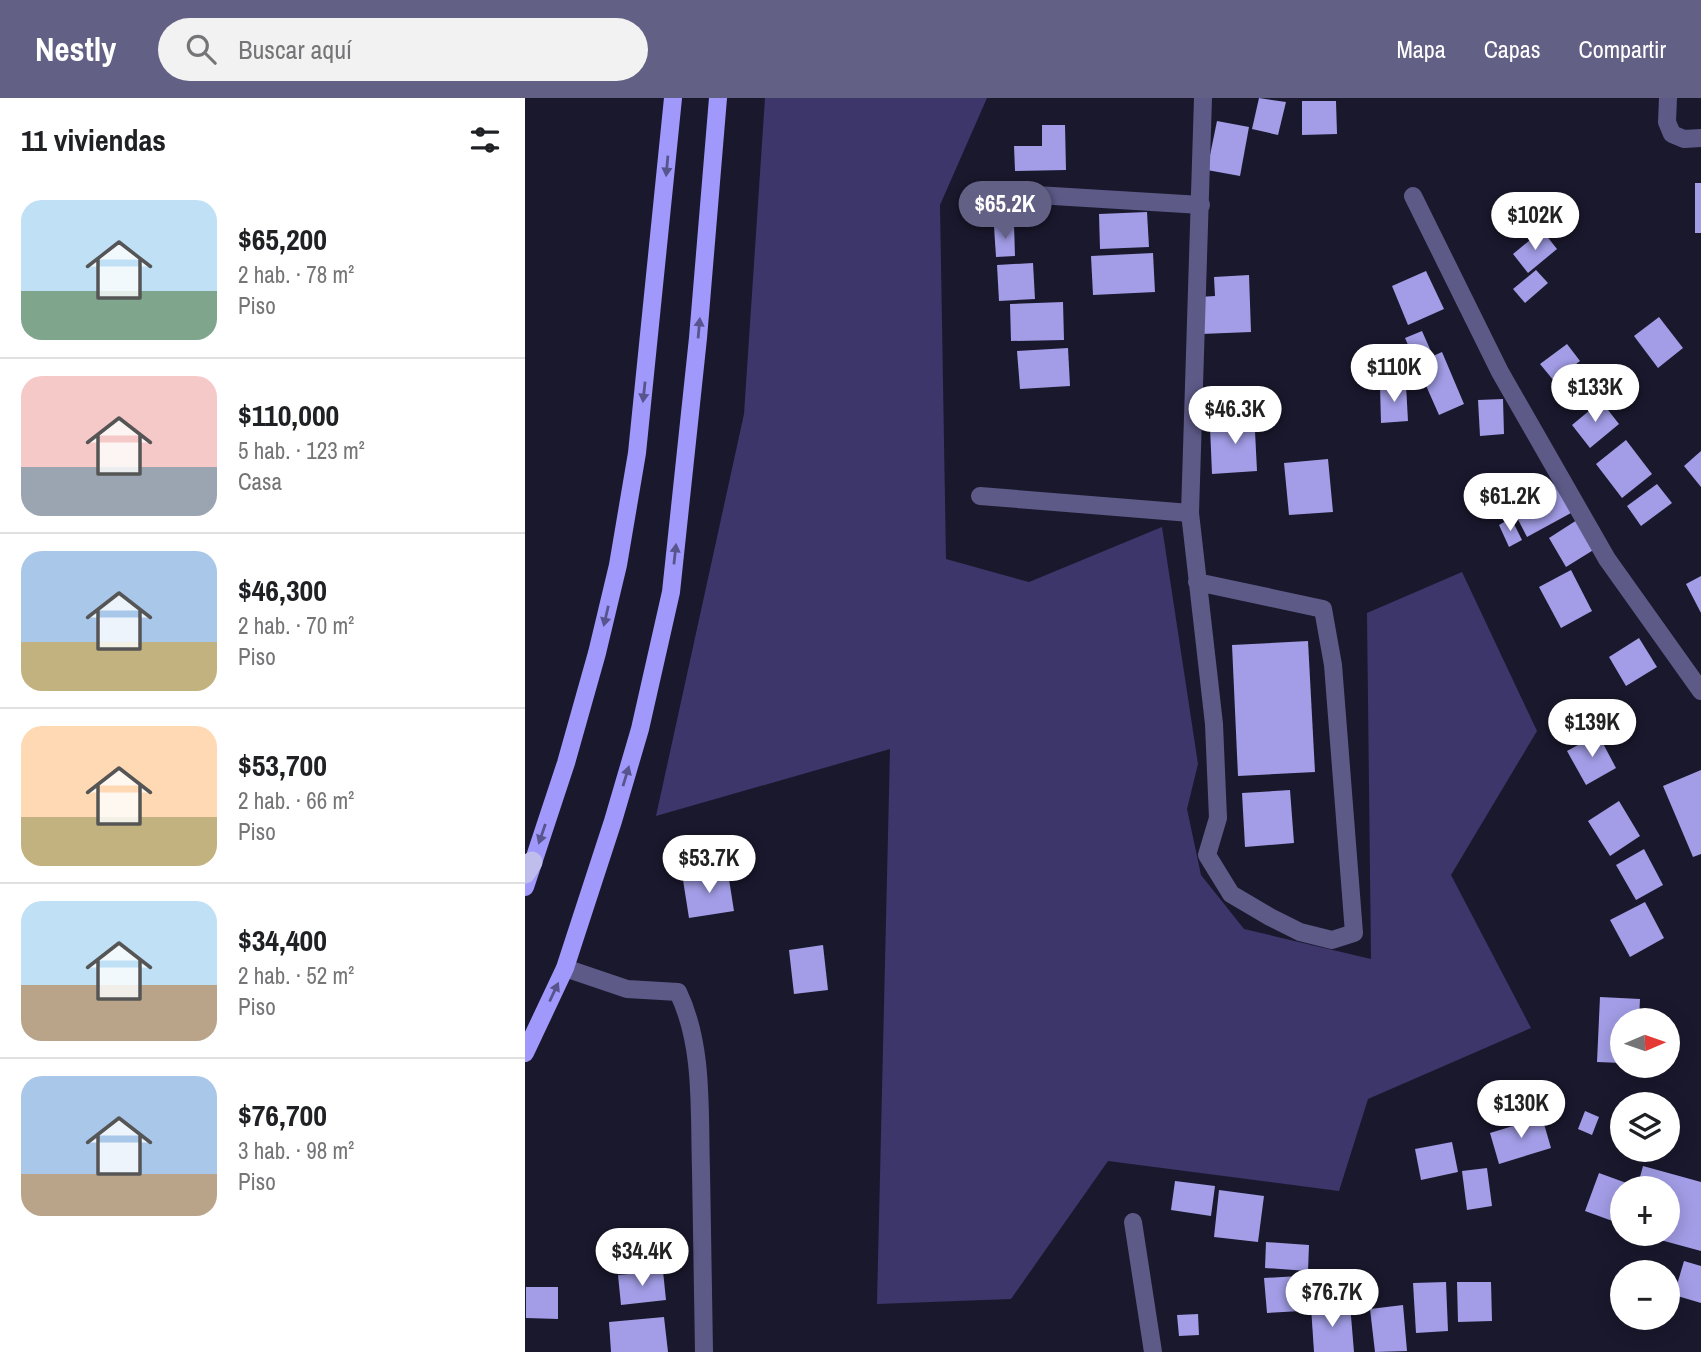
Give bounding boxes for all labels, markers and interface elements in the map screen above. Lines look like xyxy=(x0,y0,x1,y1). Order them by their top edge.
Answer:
search box xyxy=(158,18,648,81)
text: Nestly xyxy=(35,27,116,71)
icon: search xyxy=(182,30,220,68)
text: Buscar aquí xyxy=(238,32,352,67)
text: Mapa xyxy=(1396,33,1446,65)
text: Capas xyxy=(1484,33,1541,65)
text: Compartir xyxy=(1579,33,1666,65)
text: 11 viviendas xyxy=(21,120,166,160)
icon: filters xyxy=(466,121,504,159)
one-way arrow xyxy=(661,155,672,177)
pin: $65.2K xyxy=(948,181,1062,241)
text: $65.2K xyxy=(975,188,1035,219)
pin: $102K xyxy=(1486,192,1584,252)
text: $102K xyxy=(1507,199,1563,230)
text: $65,200 xyxy=(238,219,327,259)
icon: home xyxy=(77,228,161,312)
text: 2 hab. · 78 m² xyxy=(238,259,354,290)
text: Piso xyxy=(238,290,276,321)
one-way arrow xyxy=(694,317,705,339)
pin: $110K xyxy=(1345,344,1443,404)
text: $110K xyxy=(1367,351,1421,382)
pin: $133K xyxy=(1546,364,1644,424)
text: $133K xyxy=(1567,371,1623,402)
one-way arrow xyxy=(638,381,649,403)
pin: $46.3K xyxy=(1178,386,1292,446)
text: $46.3K xyxy=(1205,393,1265,424)
text: $110,000 xyxy=(238,395,339,435)
icon: home xyxy=(77,404,161,488)
text: 5 hab. · 123 m² xyxy=(238,435,365,466)
text: Casa xyxy=(238,466,282,497)
pin: $61.2K xyxy=(1453,474,1567,533)
text: $61.2K xyxy=(1480,480,1540,511)
one-way arrow xyxy=(669,543,680,565)
text: $46,300 xyxy=(238,570,327,610)
icon: home xyxy=(77,579,161,663)
one-way arrow xyxy=(600,605,611,627)
text: 2 hab. · 70 m² xyxy=(238,610,354,641)
text: Piso xyxy=(238,641,276,672)
pin: $139K xyxy=(1543,700,1641,759)
text: $139K xyxy=(1564,706,1620,737)
text: $53,700 xyxy=(238,745,327,785)
icon: home xyxy=(77,754,161,838)
one-way arrow xyxy=(622,766,632,787)
text: 2 hab. · 66 m² xyxy=(238,785,354,816)
text: Piso xyxy=(238,816,276,847)
one-way arrow xyxy=(536,824,547,845)
pin: $53.7K xyxy=(652,836,766,895)
text: $53.7K xyxy=(679,842,739,873)
text: $34,400 xyxy=(238,920,327,960)
icon: home xyxy=(77,929,161,1013)
text: 2 hab. · 52 m² xyxy=(238,960,354,991)
one-way arrow xyxy=(548,982,560,1002)
text: Piso xyxy=(238,991,276,1022)
north arrow xyxy=(1610,1008,1680,1078)
map controls xyxy=(1610,1008,1680,1330)
pin: $130K xyxy=(1472,1080,1570,1140)
text: $130K xyxy=(1493,1087,1549,1118)
button: layers xyxy=(1610,1092,1680,1162)
text: $76,700 xyxy=(238,1095,327,1135)
icon: home xyxy=(77,1104,161,1188)
text: 3 hab. · 98 m² xyxy=(238,1135,354,1166)
text: Piso xyxy=(238,1166,276,1197)
button: + xyxy=(1610,1176,1680,1246)
pin: $34.4K xyxy=(585,1228,699,1288)
text: $34.4K xyxy=(612,1235,672,1266)
button: − xyxy=(1610,1260,1680,1330)
pin: $76.7K xyxy=(1275,1270,1389,1329)
text: $76.7K xyxy=(1302,1276,1362,1307)

